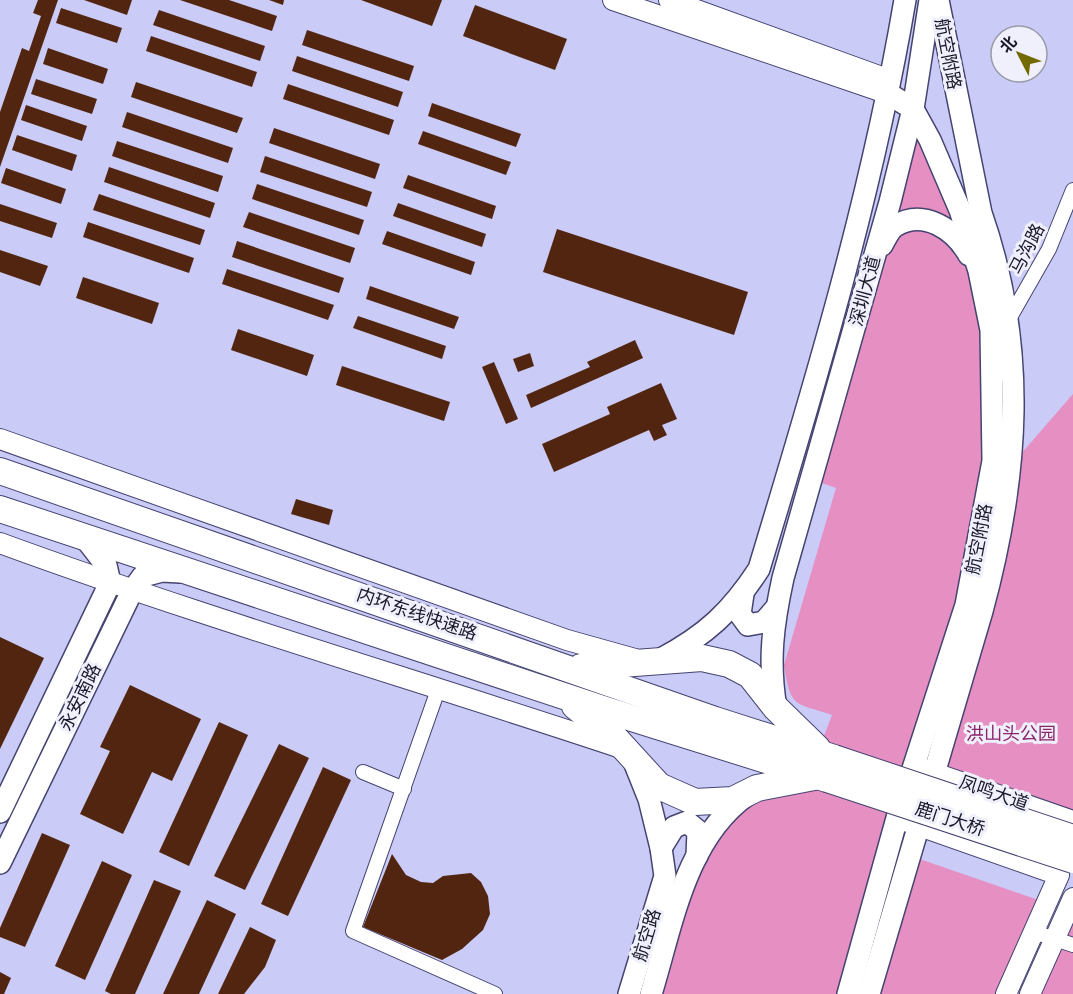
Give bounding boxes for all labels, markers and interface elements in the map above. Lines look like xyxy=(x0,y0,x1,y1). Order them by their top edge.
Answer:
street label: 航空附路 xyxy=(930,17,966,91)
north arrow xyxy=(989,24,1049,84)
text: 北 xyxy=(996,32,1021,57)
street label: 马沟路 xyxy=(1005,220,1049,278)
street label: 深圳大道 xyxy=(845,253,885,329)
street label: 航空附路 xyxy=(961,502,997,576)
street label: 内环东线快速路 xyxy=(354,583,480,645)
street label: 永安南路 xyxy=(54,660,106,734)
park label: 洪山头公园 xyxy=(966,723,1056,745)
street label: 凤鸣大道 xyxy=(956,771,1032,815)
street label: 鹿门大桥 xyxy=(912,797,988,841)
street label: 航空路 xyxy=(629,906,665,964)

